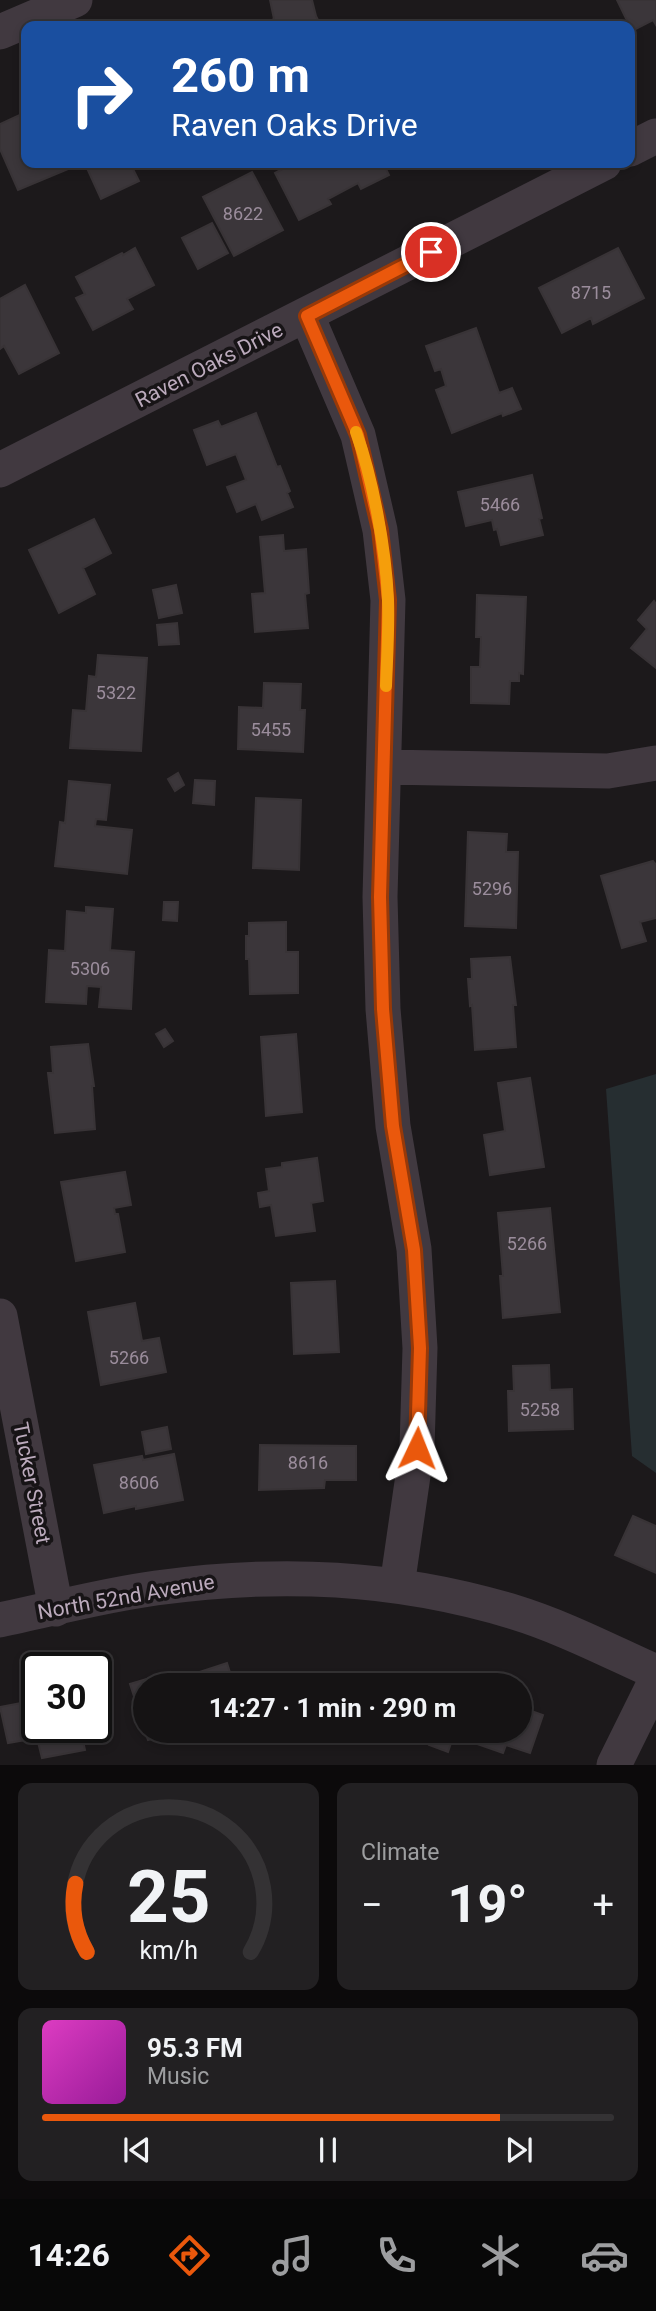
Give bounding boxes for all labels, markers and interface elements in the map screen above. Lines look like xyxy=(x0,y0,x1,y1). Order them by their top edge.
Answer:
text: 260 m xyxy=(171,47,310,104)
icon: right xyxy=(56,49,147,140)
text: Raven Oaks Drive xyxy=(171,106,418,144)
house number: 8622 xyxy=(223,203,263,224)
pin xyxy=(401,222,461,282)
icon: arrive xyxy=(412,233,450,271)
house number: 8715 xyxy=(571,282,611,303)
street label: Raven Oaks Drive xyxy=(131,318,287,412)
house number: 5466 xyxy=(480,494,520,515)
house number: 5322 xyxy=(96,682,136,703)
house number: 5455 xyxy=(251,719,291,740)
house number: 5296 xyxy=(472,878,512,899)
house number: 5306 xyxy=(70,958,110,979)
house number: 5266 xyxy=(507,1233,547,1254)
house number: 5266 xyxy=(109,1347,149,1368)
house number: 5258 xyxy=(520,1399,560,1420)
position arrow xyxy=(380,1411,454,1485)
street label: Tucker Street xyxy=(8,1420,56,1546)
house number: 8616 xyxy=(288,1452,328,1473)
house number: 8606 xyxy=(119,1472,159,1493)
street label: North 52nd Avenue xyxy=(36,1570,216,1624)
speed limit sign: 30 xyxy=(21,1652,112,1743)
text: 14:27 · 1 min · 290 m xyxy=(209,1693,456,1723)
text: Climate xyxy=(361,1839,440,1866)
text: 25 xyxy=(127,1855,210,1941)
text: 19° xyxy=(448,1874,528,1935)
text: − xyxy=(361,1883,383,1927)
text: + xyxy=(592,1883,614,1927)
text: km/h xyxy=(139,1936,198,1965)
text: 95.3 FM xyxy=(147,2033,243,2063)
text: Music xyxy=(147,2063,209,2090)
icon: previous xyxy=(118,2131,156,2169)
icon: pause xyxy=(309,2131,347,2169)
icon: next xyxy=(500,2131,538,2169)
icon: directions xyxy=(165,2231,214,2280)
icon: music xyxy=(268,2231,317,2280)
icon: phone xyxy=(372,2231,421,2280)
icon: climate xyxy=(476,2231,525,2280)
icon: car xyxy=(580,2231,629,2280)
text: 14:26 xyxy=(27,2236,110,2274)

